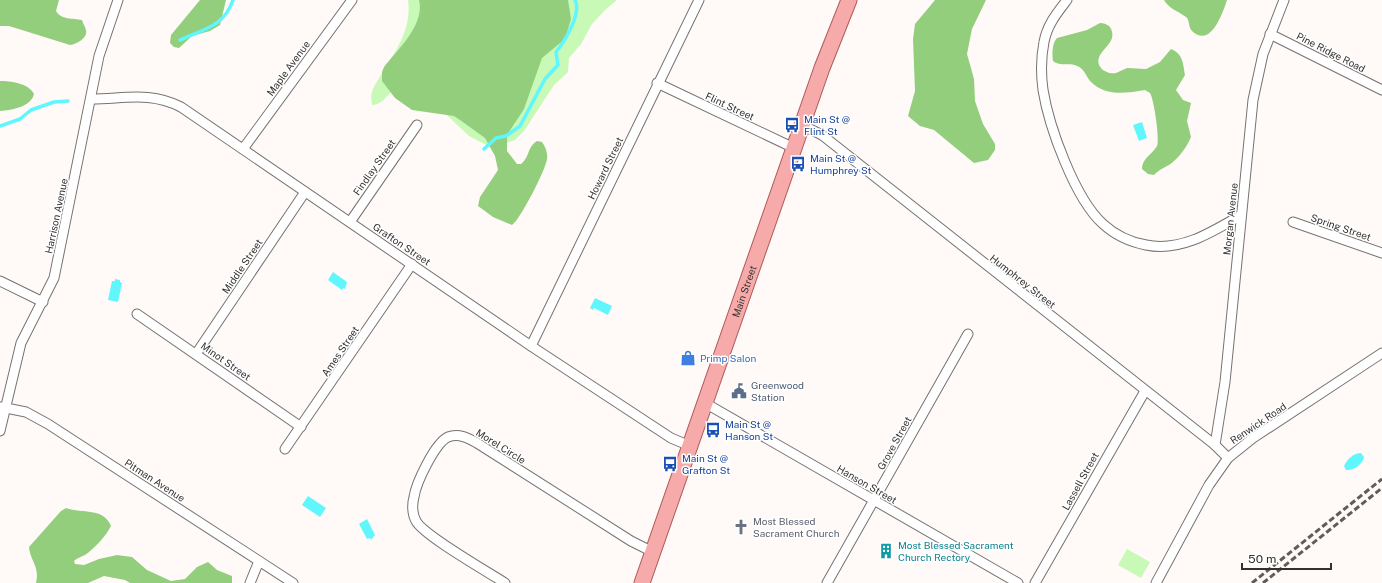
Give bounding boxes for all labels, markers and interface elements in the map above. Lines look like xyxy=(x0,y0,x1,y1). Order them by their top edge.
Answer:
street label: Pine Ridge Road xyxy=(1295,29,1367,75)
street label: Maple Avenue xyxy=(264,38,312,98)
street label: Flint Street xyxy=(704,89,756,123)
place label: Main St @ Flint St xyxy=(804,113,850,137)
bus stop icon: Main St @ Flint St xyxy=(783,116,801,134)
street label: Howard Street xyxy=(585,135,625,201)
street label: Findlay Street xyxy=(350,137,398,197)
place label: Main St @ Humphrey St xyxy=(810,152,872,176)
bus stop icon: Main St @ Humphrey St xyxy=(789,155,807,173)
street label: Harrison Avenue xyxy=(42,177,70,255)
street label: Morgan Avenue xyxy=(1220,182,1240,256)
street label: Spring Street xyxy=(1309,211,1373,243)
street label: Grafton Street xyxy=(371,220,433,268)
street label: Middle Street xyxy=(219,236,265,296)
street label: Humphrey Street xyxy=(988,252,1058,311)
street label: Main Street xyxy=(729,264,759,319)
street label: Ames Street xyxy=(319,323,361,378)
street label: Minot Street xyxy=(199,339,253,383)
shop icon: Primp Salon xyxy=(679,349,697,367)
place label: Primp Salon xyxy=(700,352,756,364)
place label: Greenwood Station xyxy=(751,379,804,403)
public building icon: Greenwood Station xyxy=(730,382,748,400)
street label: Renwick Road xyxy=(1228,400,1288,446)
street label: Grove Street xyxy=(874,414,914,472)
place label: Main St @ Hanson St xyxy=(725,418,773,442)
bus stop icon: Main St @ Hanson St xyxy=(704,421,722,439)
street label: Morel Circle xyxy=(474,426,528,466)
street label: Lassell Street xyxy=(1059,450,1101,512)
place label: Main St @ Grafton St xyxy=(682,452,730,476)
bus stop icon: Main St @ Grafton St xyxy=(661,455,679,473)
street label: Pitman Avenue xyxy=(123,456,188,504)
street label: Hanson Street xyxy=(835,462,899,506)
place label: Most Blessed Sacrament Church xyxy=(753,515,840,539)
church icon: Most Blessed Sacrament Church xyxy=(732,518,750,536)
place label: Most Blessed Sacrament Church Rectory xyxy=(898,539,1014,563)
building icon: Most Blessed Sacrament Church Rectory xyxy=(877,542,895,560)
scale bar xyxy=(1242,545,1331,571)
text: 50 m xyxy=(1248,552,1276,566)

